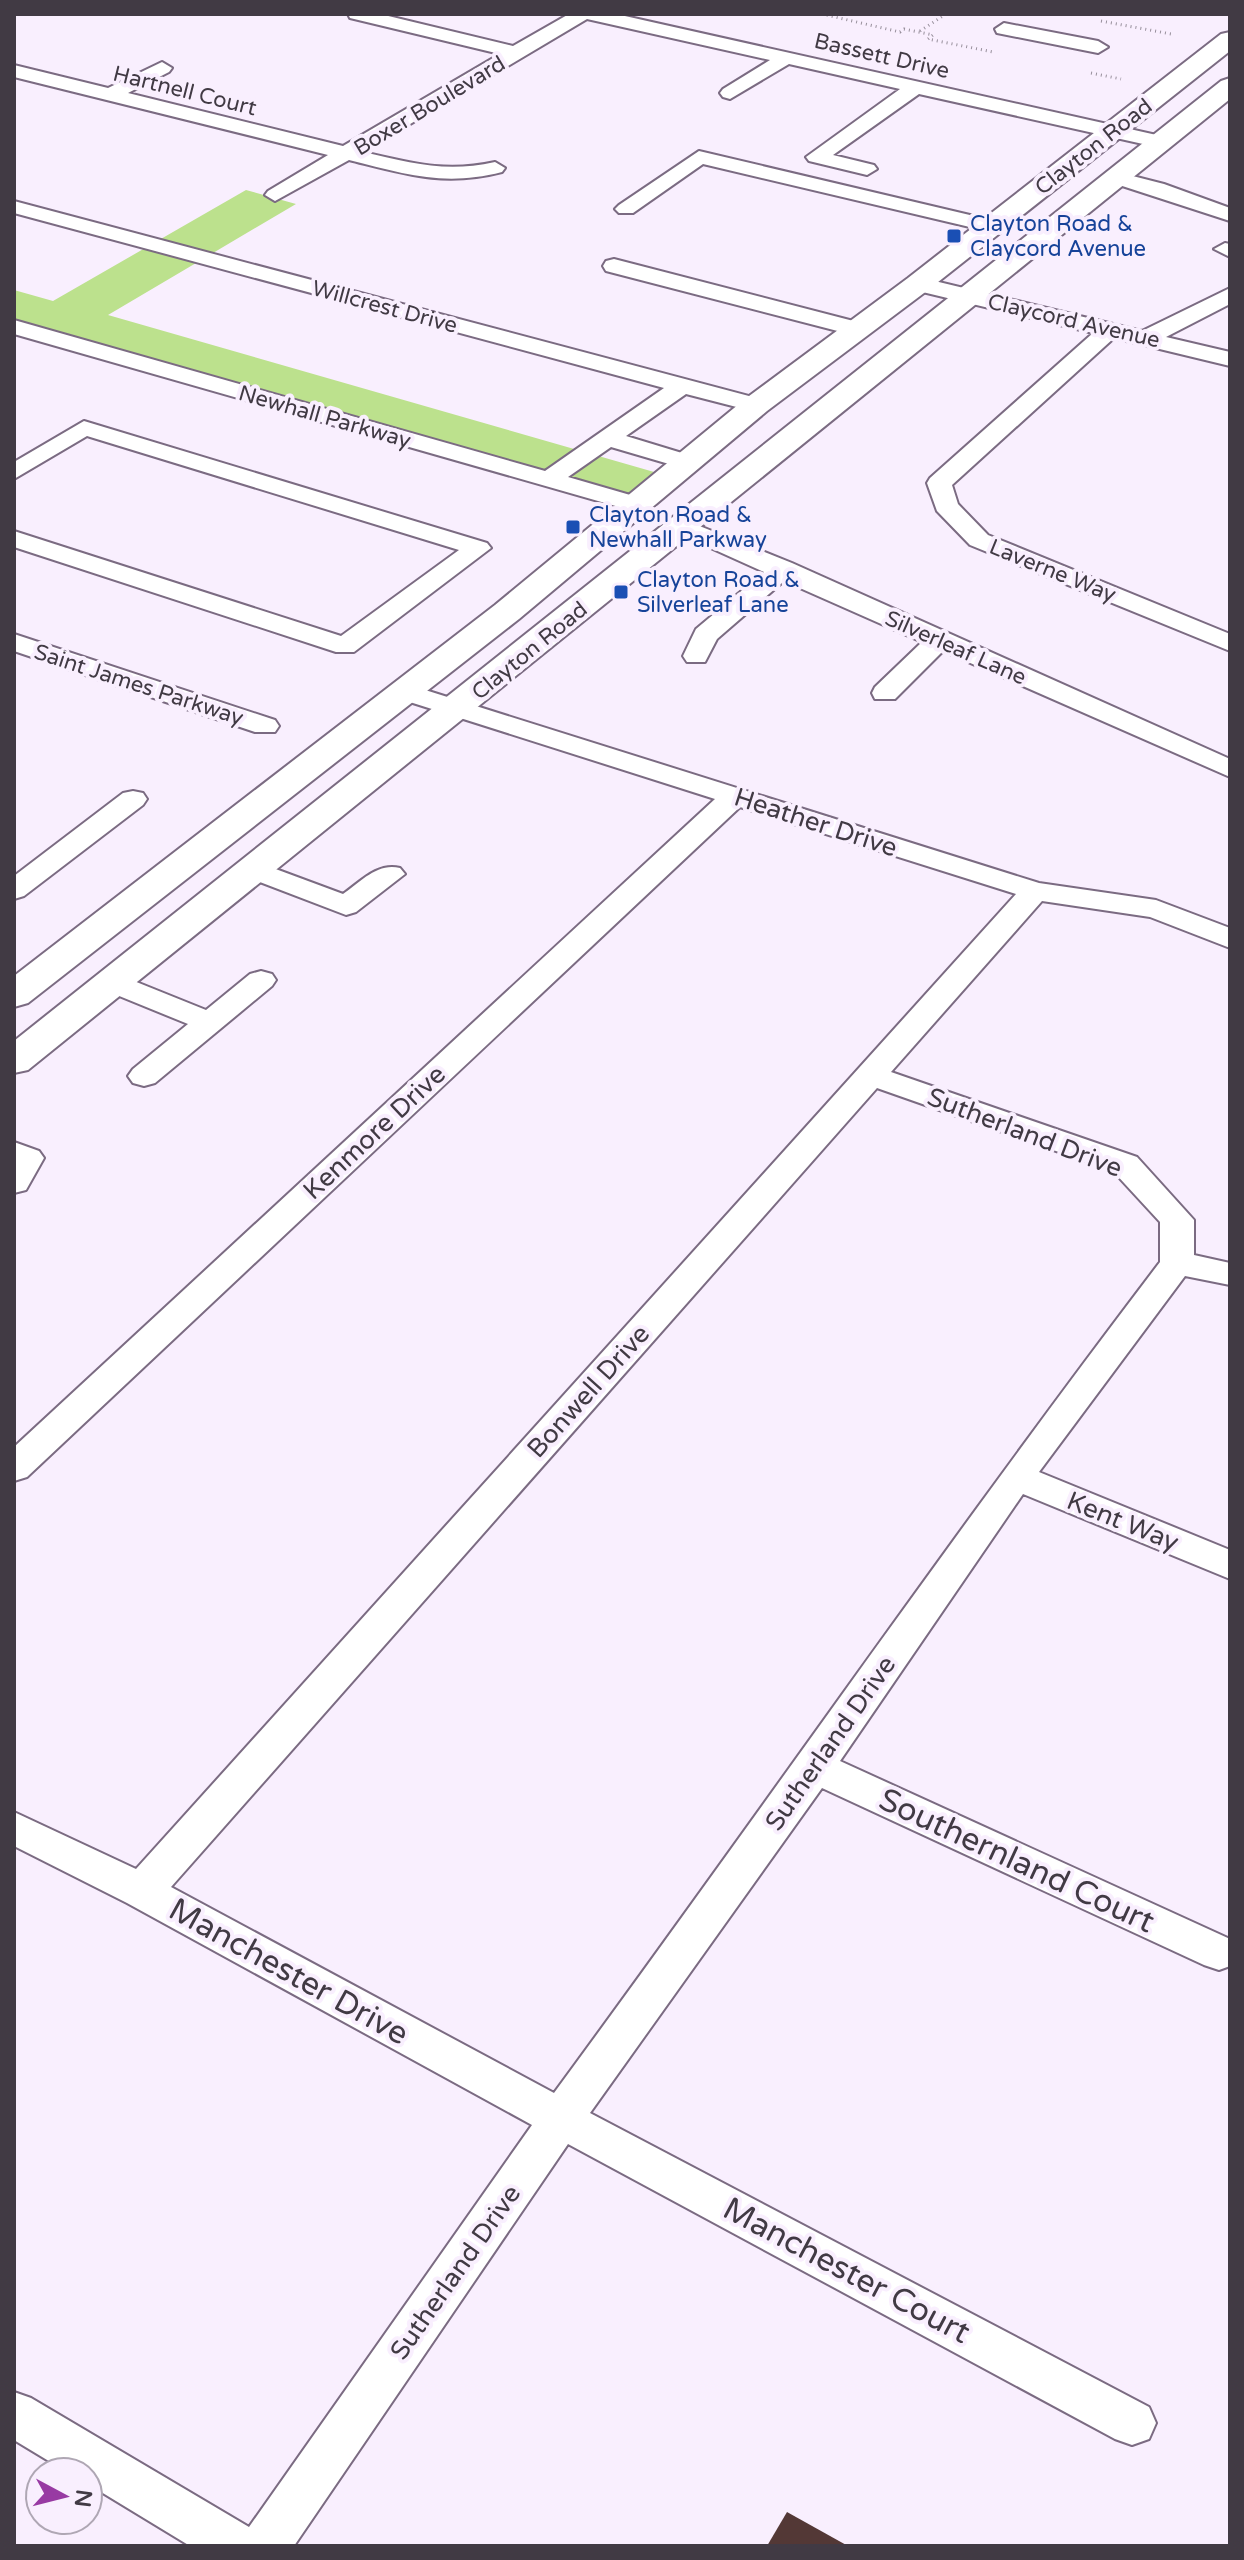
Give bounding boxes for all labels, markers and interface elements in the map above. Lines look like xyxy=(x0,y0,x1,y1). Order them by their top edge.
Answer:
street label: Bassett Drive xyxy=(812,28,952,84)
street label: Boxer Boulevard xyxy=(349,50,510,161)
street label: Hartnell Court xyxy=(110,61,259,121)
street label: Clayton Road xyxy=(1030,93,1157,201)
place label: Clayton Road & Claycord Avenue xyxy=(970,211,1146,262)
marker: Clayton Road & Claycord Avenue xyxy=(945,227,963,245)
street label: Willcrest Drive xyxy=(309,275,460,339)
street label: Claycord Avenue xyxy=(985,289,1162,353)
street label: Newhall Parkway xyxy=(236,380,414,454)
place label: Clayton Road & Newhall Parkway xyxy=(589,502,767,553)
marker: Clayton Road & Newhall Parkway xyxy=(564,518,582,536)
street label: Laverne Way xyxy=(986,534,1120,608)
place label: Clayton Road & Silverleaf Lane xyxy=(637,567,800,618)
marker: Clayton Road & Silverleaf Lane xyxy=(612,583,630,601)
street label: Clayton Road xyxy=(467,596,593,705)
street label: Silverleaf Lane xyxy=(881,605,1030,691)
street label: Saint James Parkway xyxy=(31,639,247,731)
street label: Heather Drive xyxy=(730,782,901,863)
street label: Kenmore Drive xyxy=(297,1059,452,1206)
street label: Sutherland Drive xyxy=(923,1081,1127,1184)
street label: Bonwell Drive xyxy=(521,1318,656,1464)
street label: Kent Way xyxy=(1062,1485,1183,1558)
street label: Sutherland Drive xyxy=(759,1650,902,1837)
street label: Southernland Court xyxy=(873,1780,1160,1941)
street label: Manchester Drive xyxy=(162,1890,415,2053)
street label: Sutherland Drive xyxy=(384,2179,527,2366)
street label: Manchester Court xyxy=(717,2190,976,2352)
north arrow xyxy=(24,2456,104,2536)
text: N xyxy=(69,2488,97,2509)

